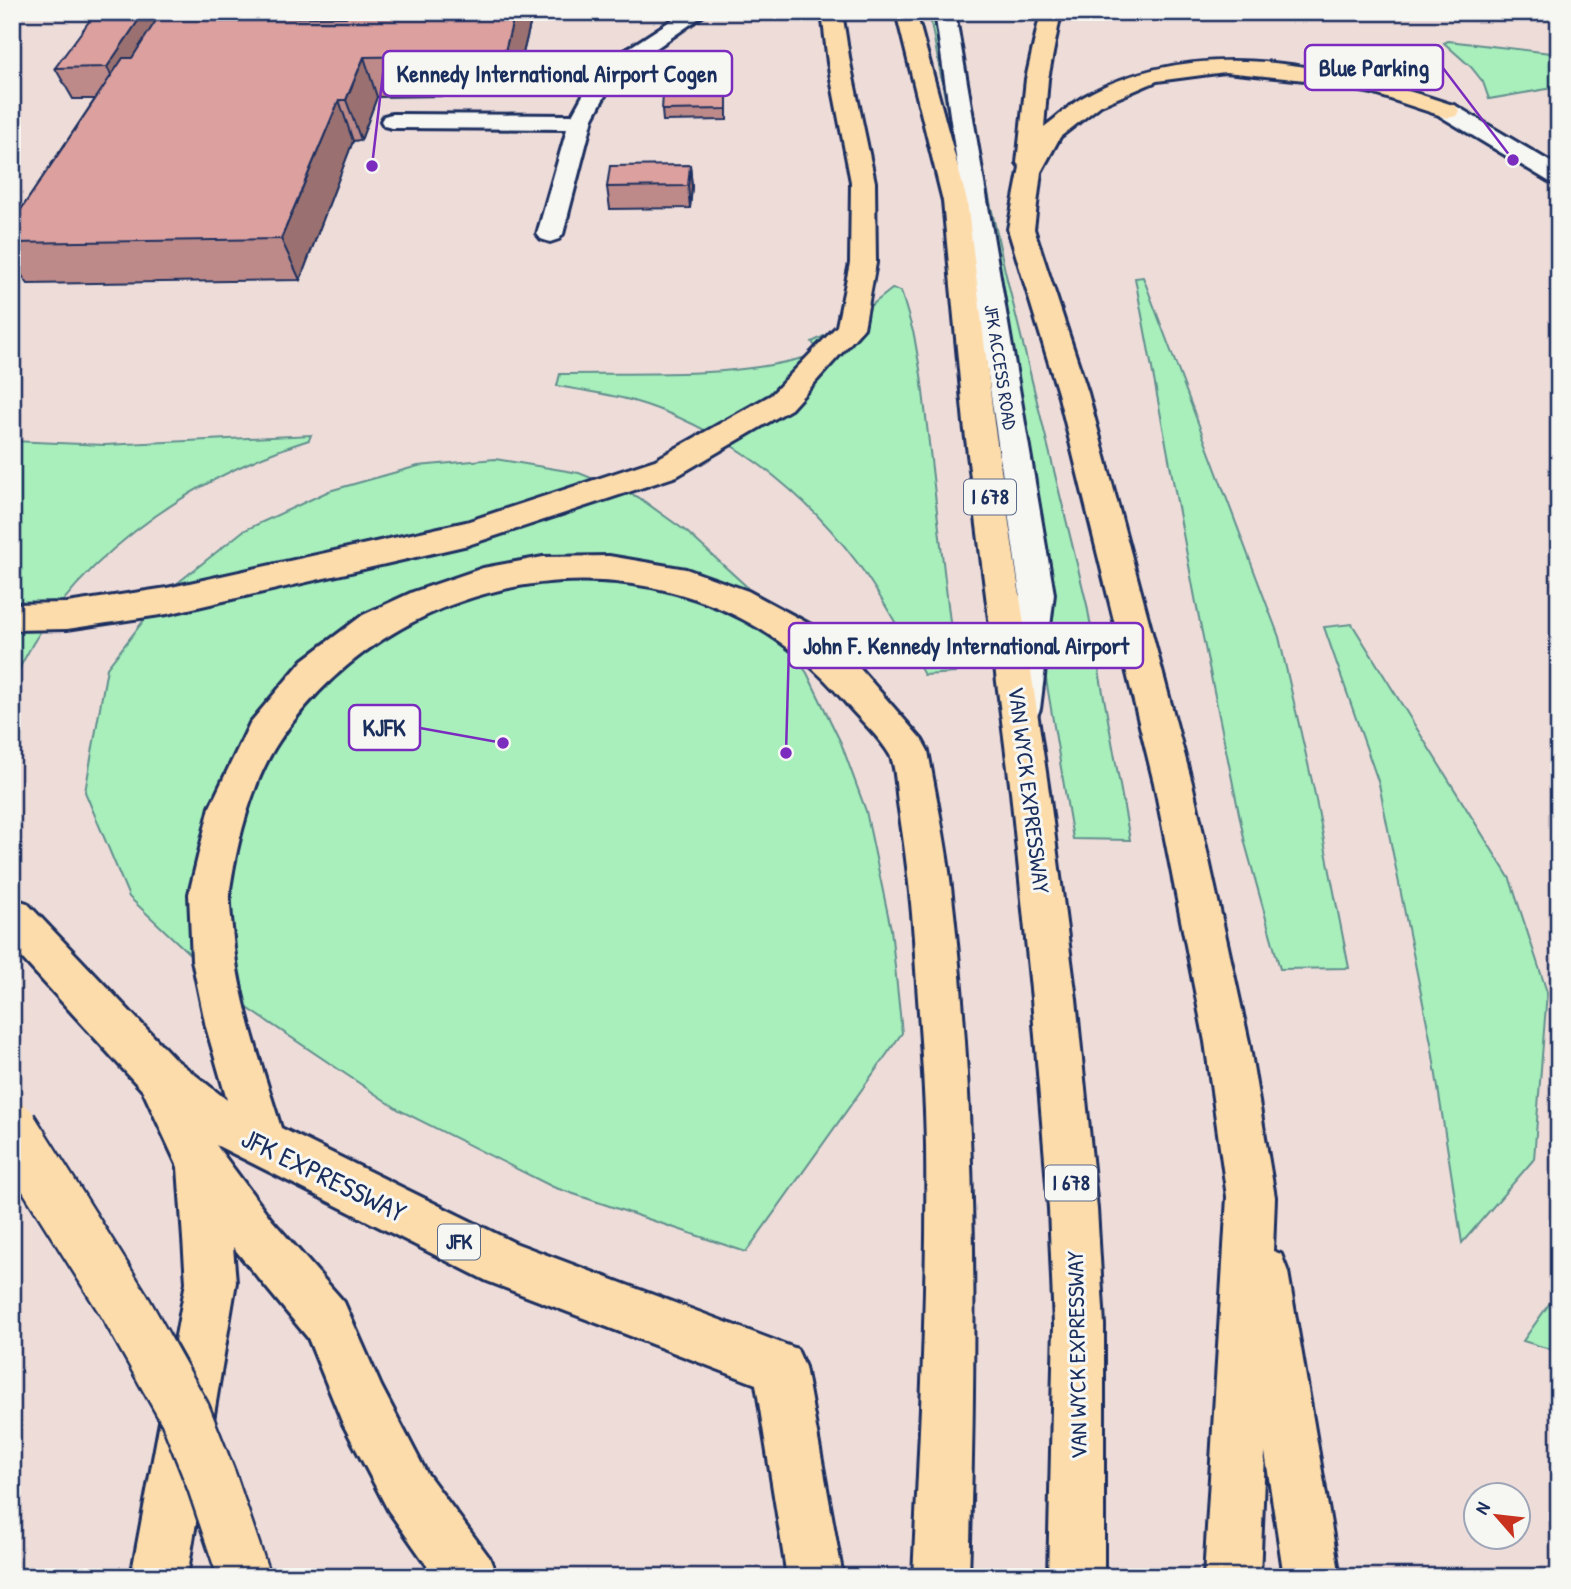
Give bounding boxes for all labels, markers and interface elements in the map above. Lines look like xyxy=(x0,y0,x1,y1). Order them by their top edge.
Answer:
callout: Blue Parking xyxy=(1305,45,1443,90)
callout: Kennedy International Airport Cogen xyxy=(383,51,732,96)
text: Blue Parking xyxy=(1319,51,1429,84)
text: Kennedy International Airport Cogen xyxy=(397,57,718,90)
street label: JFK ACCESS ROAD xyxy=(978,303,1024,431)
road number: I 678 xyxy=(964,480,1016,514)
callout: John F. Kennedy International Airport xyxy=(789,623,1143,668)
text: John F. Kennedy International Airport xyxy=(803,629,1130,662)
street label: VAN WYCK EXPRESSWAY xyxy=(1001,685,1058,895)
callout: KJFK xyxy=(349,705,420,750)
text: KJFK xyxy=(363,711,406,743)
street label: JFK EXPRESSWAY xyxy=(235,1119,413,1232)
road number: I 678 xyxy=(1045,1166,1097,1200)
road number: JFK xyxy=(438,1224,480,1260)
street label: VAN WYCK EXPRESSWAY xyxy=(1059,1251,1094,1459)
north arrow xyxy=(1462,1480,1532,1550)
text: N xyxy=(1468,1497,1496,1519)

